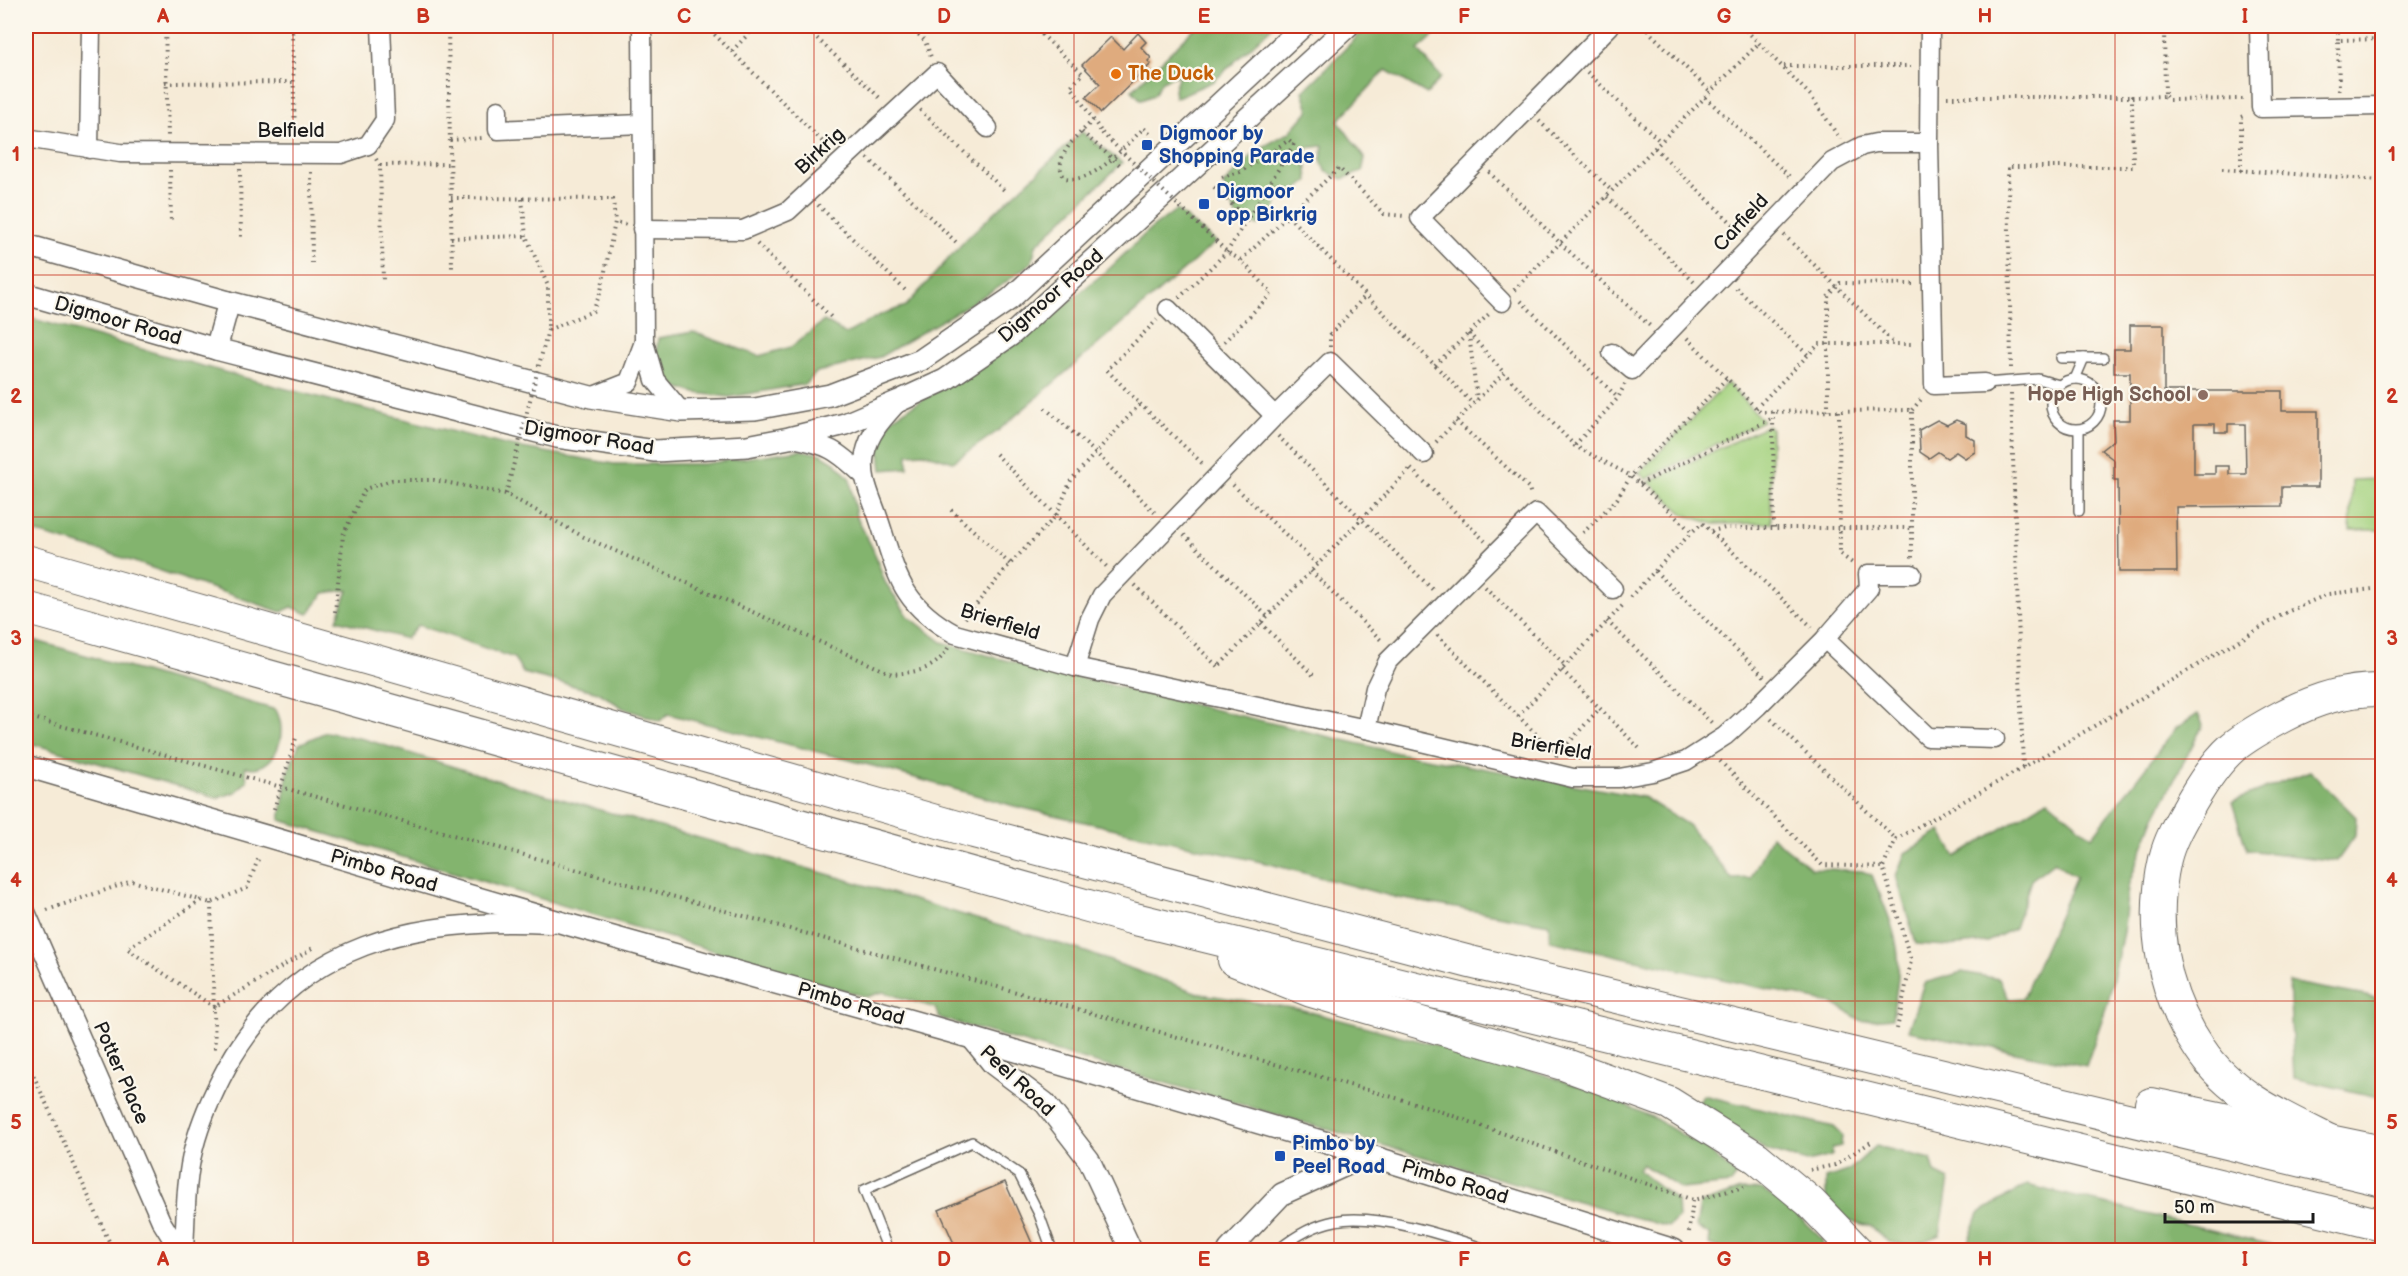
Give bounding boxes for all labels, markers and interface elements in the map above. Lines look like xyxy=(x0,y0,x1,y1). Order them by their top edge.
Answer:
text: A xyxy=(156,5,170,29)
text: B xyxy=(416,5,430,29)
text: C xyxy=(677,5,691,29)
text: D xyxy=(937,5,951,29)
text: E xyxy=(1198,5,1211,29)
text: F xyxy=(1458,5,1470,29)
text: G xyxy=(1717,5,1732,29)
text: H xyxy=(1978,5,1992,29)
text: I xyxy=(2242,5,2248,29)
place label: The Duck xyxy=(1128,62,1214,86)
marker: The Duck xyxy=(1109,67,1123,81)
street label: Belfield xyxy=(257,119,325,143)
street label: Birkrig xyxy=(790,122,850,180)
place label: Digmoor by Shopping Parade xyxy=(1159,122,1314,169)
marker: Digmoor by Shopping Parade xyxy=(1140,138,1154,152)
text: 1 xyxy=(12,143,20,167)
text: 1 xyxy=(2388,143,2396,167)
place label: Digmoor opp Birkrig xyxy=(1216,180,1317,227)
street label: Carfield xyxy=(1708,189,1774,257)
marker: Digmoor opp Birkrig xyxy=(1197,197,1211,211)
street label: Digmoor Road xyxy=(994,244,1108,348)
street label: Digmoor Road xyxy=(52,291,184,351)
place label: Hope High School xyxy=(2027,383,2191,407)
text: 2 xyxy=(10,385,22,409)
text: 2 xyxy=(2386,385,2398,409)
marker: Hope High School xyxy=(2196,388,2210,402)
street label: Digmoor Road xyxy=(522,416,656,460)
street label: Brierfield xyxy=(957,599,1043,645)
text: 3 xyxy=(10,627,22,651)
text: 3 xyxy=(2386,627,2398,651)
street label: Brierfield xyxy=(1509,728,1593,766)
street label: Pimbo Road xyxy=(328,844,440,898)
text: 4 xyxy=(10,869,22,893)
text: 4 xyxy=(2386,869,2398,893)
street label: Pimbo Road xyxy=(795,977,907,1031)
street label: Potter Place xyxy=(88,1018,154,1128)
street label: Peel Road xyxy=(975,1040,1059,1122)
text: 5 xyxy=(10,1111,22,1135)
text: 5 xyxy=(2386,1111,2398,1135)
place label: Pimbo by Peel Road xyxy=(1292,1132,1385,1179)
marker: Pimbo by Peel Road xyxy=(1273,1149,1287,1163)
street label: Pimbo Road xyxy=(1399,1154,1511,1210)
scale bar xyxy=(2165,1186,2314,1224)
text: 50 m xyxy=(2174,1197,2215,1218)
text: A xyxy=(156,1248,170,1272)
text: B xyxy=(416,1248,430,1272)
text: C xyxy=(677,1248,691,1272)
text: D xyxy=(937,1248,951,1272)
text: E xyxy=(1198,1248,1211,1272)
text: F xyxy=(1458,1248,1470,1272)
text: G xyxy=(1717,1248,1732,1272)
text: H xyxy=(1978,1248,1992,1272)
text: I xyxy=(2242,1248,2248,1272)

